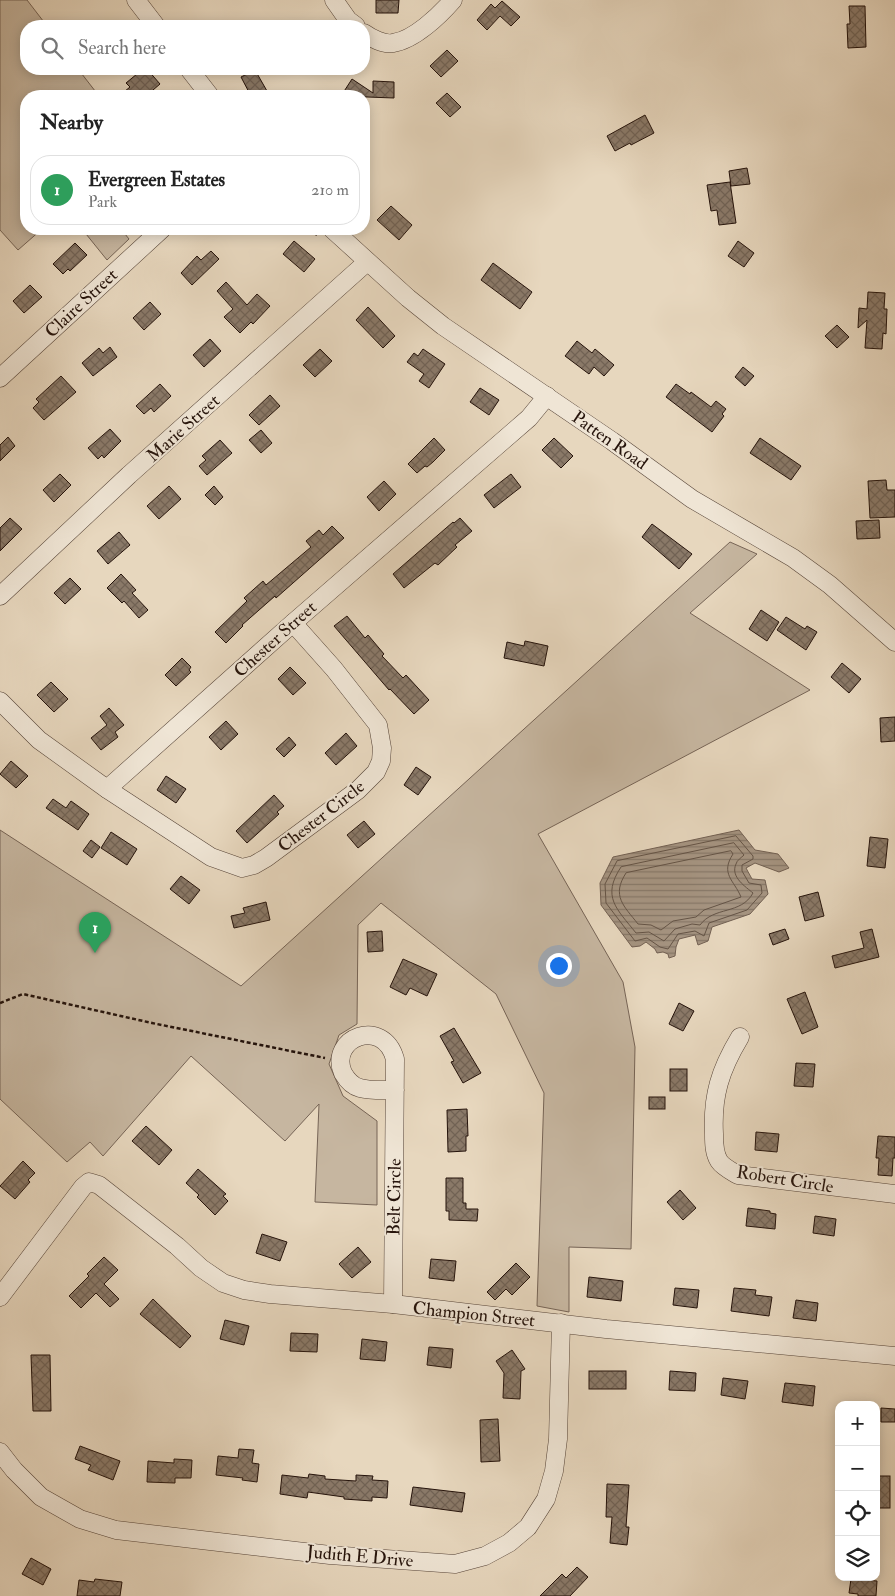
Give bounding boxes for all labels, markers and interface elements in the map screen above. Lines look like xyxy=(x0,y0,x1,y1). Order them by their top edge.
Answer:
search box xyxy=(20,20,370,75)
icon: search xyxy=(38,34,66,62)
text: Search here xyxy=(78,36,166,60)
text: Nearby xyxy=(40,109,103,136)
text: Evergreen Estates xyxy=(88,168,225,192)
text: 1 xyxy=(54,180,60,200)
text: 210 m xyxy=(311,180,349,200)
text: Park xyxy=(88,192,117,212)
street label: Claire Street xyxy=(40,264,123,343)
street label: Marie Street xyxy=(142,389,225,467)
street label: Patten Road xyxy=(567,406,652,475)
street label: Chester Street xyxy=(229,596,322,683)
street label: Chester Circle xyxy=(273,775,370,857)
pin: 1 xyxy=(79,912,111,953)
your location xyxy=(546,953,572,979)
street label: Belt Circle xyxy=(382,1158,407,1236)
street label: Robert Circle xyxy=(735,1160,836,1199)
street label: Champion Street xyxy=(412,1297,536,1332)
map controls xyxy=(835,1401,880,1581)
button: + xyxy=(835,1401,880,1446)
button: − xyxy=(835,1446,880,1491)
button: locate xyxy=(835,1491,880,1536)
button: layers xyxy=(835,1536,880,1581)
street label: Judith E Drive xyxy=(305,1540,415,1573)

